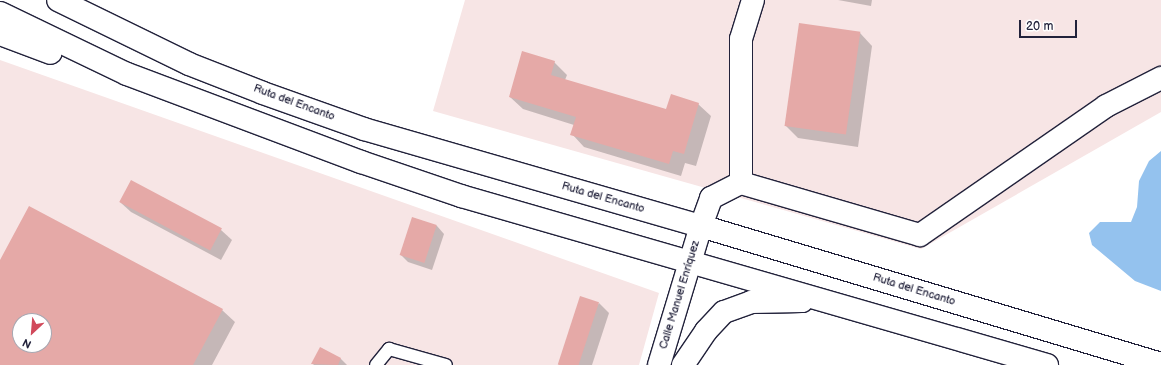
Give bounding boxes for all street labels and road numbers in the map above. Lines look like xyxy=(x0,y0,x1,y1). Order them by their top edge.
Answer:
street label: Ruta del Encanto xyxy=(252,82,336,124)
street label: Ruta del Encanto xyxy=(560,180,646,216)
street label: Calle Manuel Enríquez xyxy=(657,239,703,351)
street label: Ruta del Encanto xyxy=(871,271,957,309)

